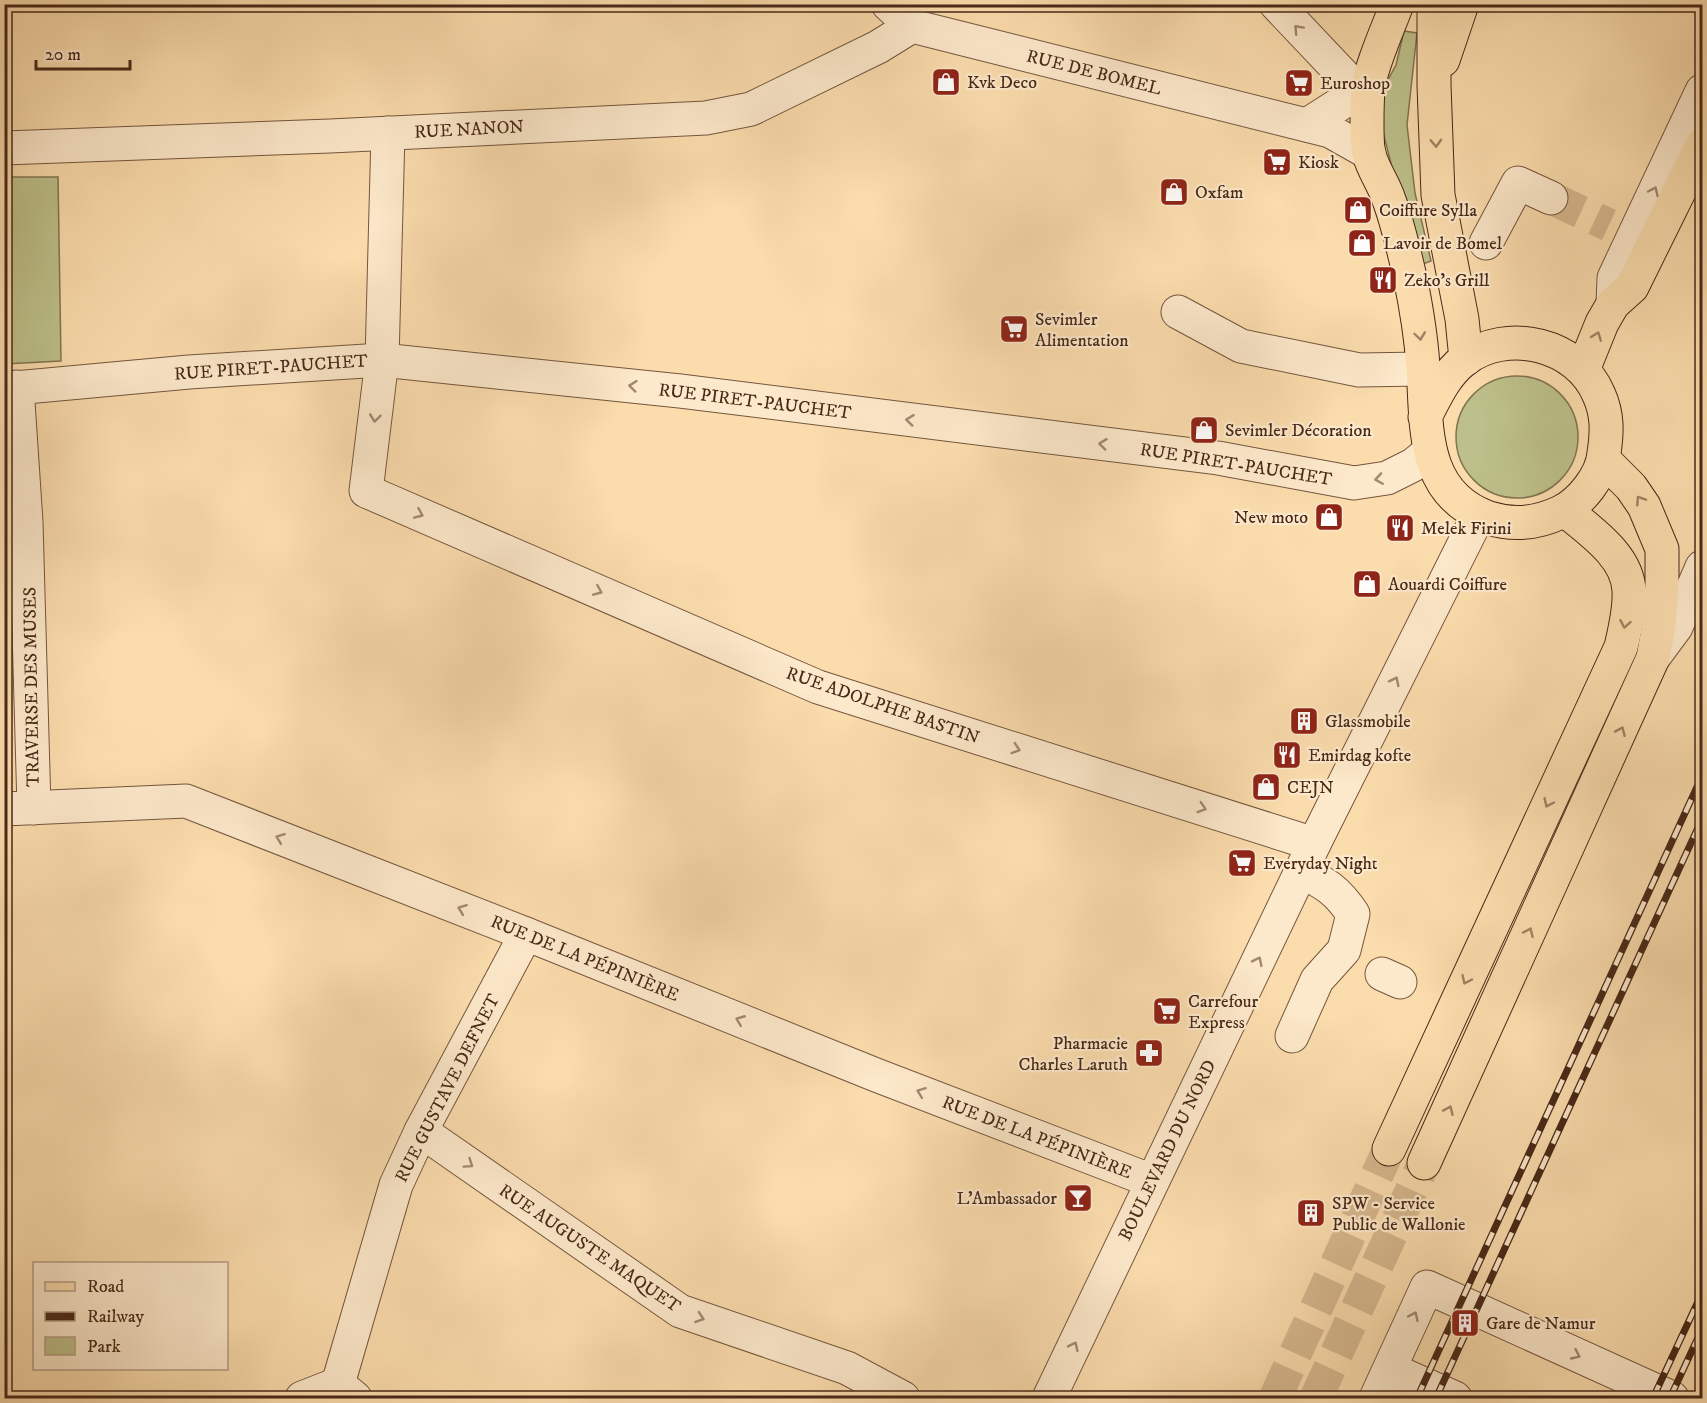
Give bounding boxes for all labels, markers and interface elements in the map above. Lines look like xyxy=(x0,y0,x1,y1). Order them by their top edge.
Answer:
one-way arrow xyxy=(1295,25,1306,36)
scale bar xyxy=(36,33,130,71)
text: 20 m xyxy=(45,44,81,66)
street label: RUE DE BOMEL xyxy=(1024,46,1163,100)
shop icon: Kvk Deco xyxy=(930,66,962,98)
supermarket icon: Euroshop xyxy=(1283,67,1315,99)
place label: Kvk Deco xyxy=(967,72,1037,94)
place label: Euroshop xyxy=(1320,73,1390,95)
street label: RUE NANON xyxy=(414,116,525,144)
one-way arrow xyxy=(1430,139,1443,148)
supermarket icon: Kiosk xyxy=(1261,146,1293,178)
place label: Kiosk xyxy=(1298,152,1339,174)
shop icon: Oxfam xyxy=(1158,176,1190,208)
place label: Oxfam xyxy=(1195,182,1244,204)
one-way arrow xyxy=(1647,187,1659,198)
shop icon: Coiffure Sylla xyxy=(1342,194,1374,226)
place label: Coiffure Sylla xyxy=(1379,200,1477,222)
shop icon: Lavoir de Bomel xyxy=(1346,227,1378,259)
place label: Lavoir de Bomel xyxy=(1383,233,1503,255)
restaurant icon: Zeko's Grill xyxy=(1367,264,1399,296)
place label: Zeko's Grill xyxy=(1404,270,1490,292)
place label: Sevimler Alimentation xyxy=(1035,309,1129,352)
supermarket icon: Sevimler Alimentation xyxy=(998,313,1030,345)
one-way arrow xyxy=(1413,331,1425,341)
one-way arrow xyxy=(1590,331,1602,342)
street label: RUE PIRET-PAUCHET xyxy=(174,350,369,386)
street label: RUE PIRET-PAUCHET xyxy=(657,379,853,425)
one-way arrow xyxy=(628,380,637,393)
one-way arrow xyxy=(369,413,381,422)
one-way arrow xyxy=(905,414,914,427)
shop icon: Sevimler Décoration xyxy=(1188,414,1220,446)
place label: Sevimler Décoration xyxy=(1225,420,1372,442)
one-way arrow xyxy=(1099,438,1108,451)
street label: RUE PIRET-PAUCHET xyxy=(1138,439,1334,491)
one-way arrow xyxy=(1374,472,1384,485)
one-way arrow xyxy=(1635,496,1647,506)
shop icon: New moto xyxy=(1313,501,1345,533)
one-way arrow xyxy=(413,507,424,519)
place label: New moto xyxy=(1234,507,1308,529)
restaurant icon: Melek Firini xyxy=(1384,512,1416,544)
place label: Melek Firini xyxy=(1421,518,1511,540)
shop icon: Aouardi Coiffure xyxy=(1351,568,1383,600)
place label: Aouardi Coiffure xyxy=(1388,574,1507,596)
one-way arrow xyxy=(592,584,603,596)
street label: TRAVERSE DES MUSES xyxy=(19,587,45,787)
one-way arrow xyxy=(1619,619,1632,629)
street label: RUE ADOLPHE BASTIN xyxy=(783,663,982,749)
one-way arrow xyxy=(1387,677,1399,688)
building icon: Glassmobile xyxy=(1288,705,1320,737)
place label: Glassmobile xyxy=(1325,711,1411,733)
one-way arrow xyxy=(1613,726,1625,737)
restaurant icon: Emirdag kofte xyxy=(1271,739,1303,771)
one-way arrow xyxy=(1010,742,1021,755)
place label: Emirdag kofte xyxy=(1308,745,1411,767)
shop icon: CEJN xyxy=(1250,771,1282,803)
place label: CEJN xyxy=(1287,777,1334,799)
one-way arrow xyxy=(1543,796,1555,807)
one-way arrow xyxy=(1196,801,1207,813)
one-way arrow xyxy=(275,833,286,845)
supermarket icon: Everyday Night xyxy=(1226,847,1258,879)
place label: Everyday Night xyxy=(1263,853,1378,875)
one-way arrow xyxy=(457,904,468,916)
street label: RUE DE LA PÉPINIÈRE xyxy=(487,911,682,1007)
one-way arrow xyxy=(1522,928,1534,939)
one-way arrow xyxy=(1250,957,1262,968)
one-way arrow xyxy=(1462,973,1474,984)
street label: RUE GUSTAVE DEFNET xyxy=(391,990,505,1186)
place label: Carrefour Express xyxy=(1188,991,1259,1034)
supermarket icon: Carrefour Express xyxy=(1151,995,1183,1027)
one-way arrow xyxy=(735,1015,746,1027)
place label: Pharmacie Charles Laruth xyxy=(1018,1033,1129,1076)
pharmacy icon: Pharmacie Charles Laruth xyxy=(1133,1037,1165,1069)
street label: BOULEVARD DU NORD xyxy=(1114,1056,1221,1245)
one-way arrow xyxy=(916,1087,927,1100)
street label: RUE DE LA PÉPINIÈRE xyxy=(939,1092,1135,1184)
one-way arrow xyxy=(1441,1105,1453,1116)
one-way arrow xyxy=(462,1157,473,1168)
street label: RUE AUGUSTE MAQUET xyxy=(494,1180,685,1318)
bar icon: L'Ambassador xyxy=(1062,1182,1094,1214)
place label: L'Ambassador xyxy=(956,1188,1057,1210)
place label: SPW - Service Public de Wallonie xyxy=(1332,1193,1466,1236)
building icon: SPW - Service Public de Wallonie xyxy=(1295,1197,1327,1229)
legend xyxy=(33,1262,228,1370)
text: Road xyxy=(87,1276,124,1298)
text: Railway xyxy=(87,1306,145,1328)
building icon: Gare de Namur xyxy=(1449,1307,1481,1339)
one-way arrow xyxy=(694,1311,705,1324)
one-way arrow xyxy=(1407,1311,1419,1322)
place label: Gare de Namur xyxy=(1486,1313,1596,1335)
text: Park xyxy=(87,1336,121,1358)
one-way arrow xyxy=(1066,1341,1078,1352)
one-way arrow xyxy=(1570,1347,1581,1359)

